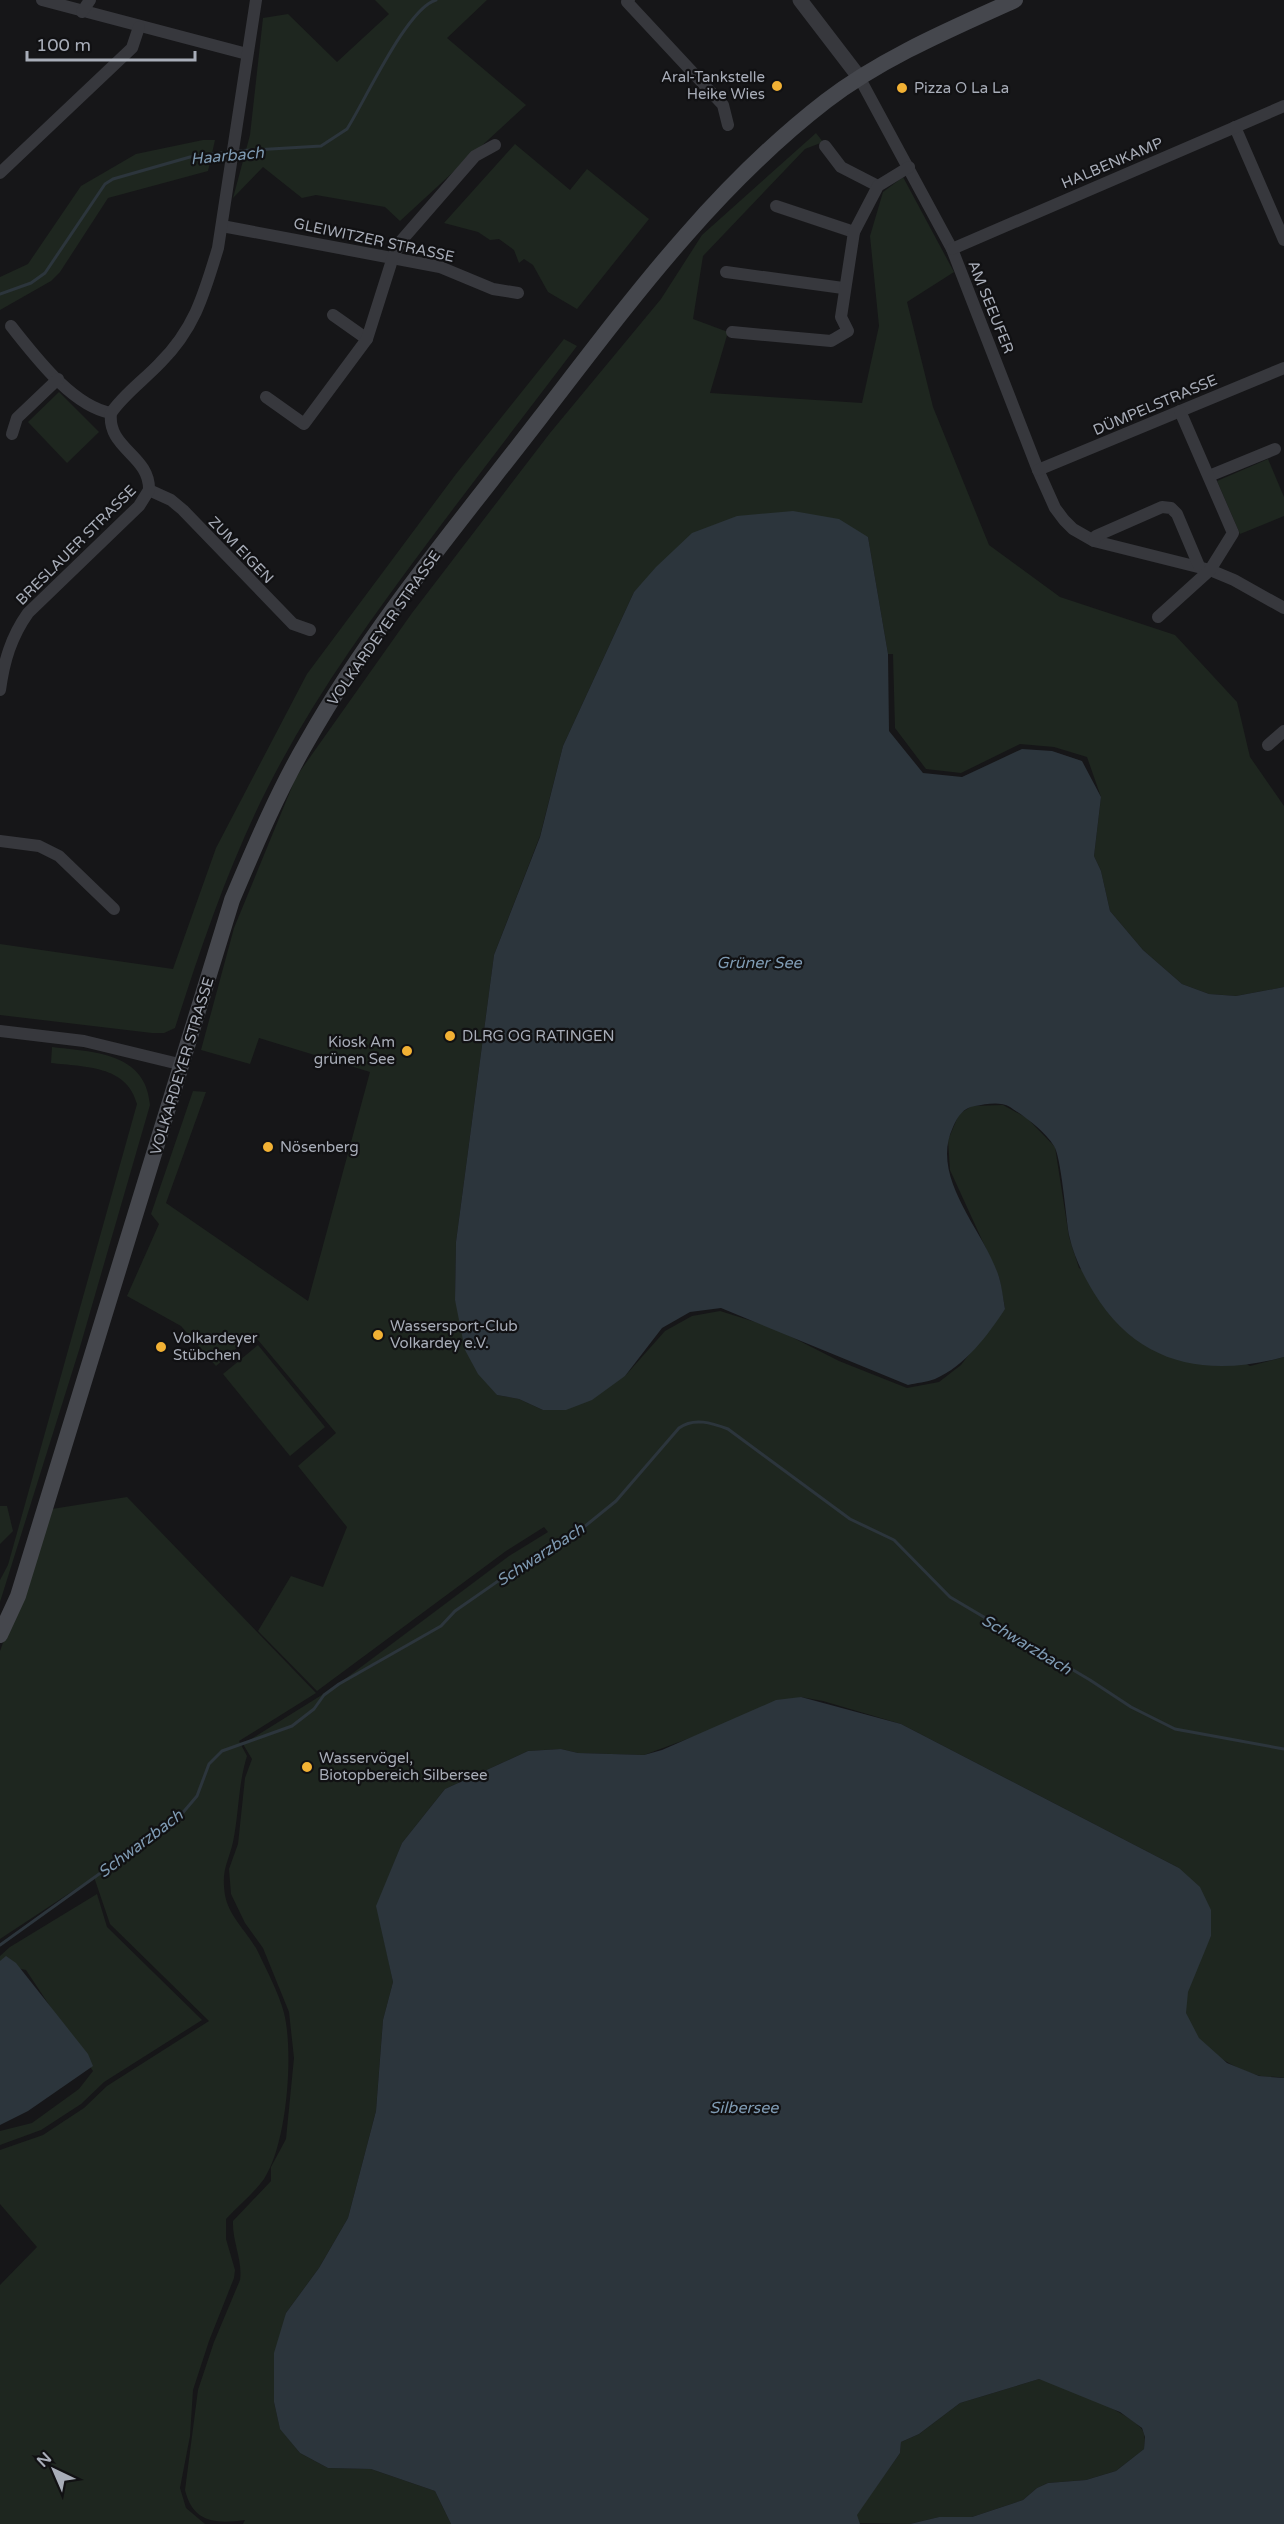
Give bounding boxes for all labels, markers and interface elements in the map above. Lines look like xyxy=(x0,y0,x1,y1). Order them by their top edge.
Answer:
scale bar xyxy=(27,24,195,62)
text: 100 m xyxy=(36,34,91,56)
place label: Aral-Tankstelle Heike Wies xyxy=(661,68,765,103)
marker: Aral-Tankstelle Heike Wies xyxy=(770,79,784,93)
place label: Pizza O La La xyxy=(914,79,1009,97)
marker: Pizza O La La xyxy=(895,81,909,95)
street label: HALBENKAMP xyxy=(1058,133,1166,193)
water label: Haarbach xyxy=(190,143,266,169)
street label: GLEIWITZER STRASSE xyxy=(292,214,456,266)
street label: AM SEEUFER xyxy=(964,258,1018,356)
street label: DÜMPELSTRASSE xyxy=(1090,371,1220,439)
street label: BRESLAUER STRASSE xyxy=(12,481,140,609)
street label: ZUM EIGEN xyxy=(205,513,277,587)
street label: VOLKARDEYER STRASSE xyxy=(324,547,444,709)
water label: Grüner See xyxy=(716,953,802,973)
street label: VOLKARDEYER STRASSE xyxy=(146,975,218,1157)
place label: DLRG OG RATINGEN xyxy=(462,1027,615,1045)
marker: DLRG OG RATINGEN xyxy=(443,1029,457,1043)
place label: Kiosk Am grünen See xyxy=(314,1033,395,1068)
marker: Kiosk Am grünen See xyxy=(400,1044,414,1058)
place label: Nösenberg xyxy=(280,1138,359,1156)
marker: Nösenberg xyxy=(261,1140,275,1154)
place label: Wassersport-Club Volkardey e.V. xyxy=(390,1317,518,1352)
marker: Wassersport-Club Volkardey e.V. xyxy=(371,1328,385,1342)
place label: Volkardeyer Stübchen xyxy=(173,1329,258,1364)
marker: Volkardeyer Stübchen xyxy=(154,1340,168,1354)
water label: Schwarzbach xyxy=(493,1518,589,1591)
water label: Schwarzbach xyxy=(978,1610,1076,1680)
place label: Wasservögel, Biotopbereich Silbersee xyxy=(319,1749,487,1784)
marker: Wasservögel, Biotopbereich Silbersee xyxy=(300,1760,314,1774)
water label: Schwarzbach xyxy=(94,1805,188,1882)
water label: Silbersee xyxy=(710,2098,779,2118)
north arrow xyxy=(24,2440,84,2500)
text: N xyxy=(33,2448,56,2472)

